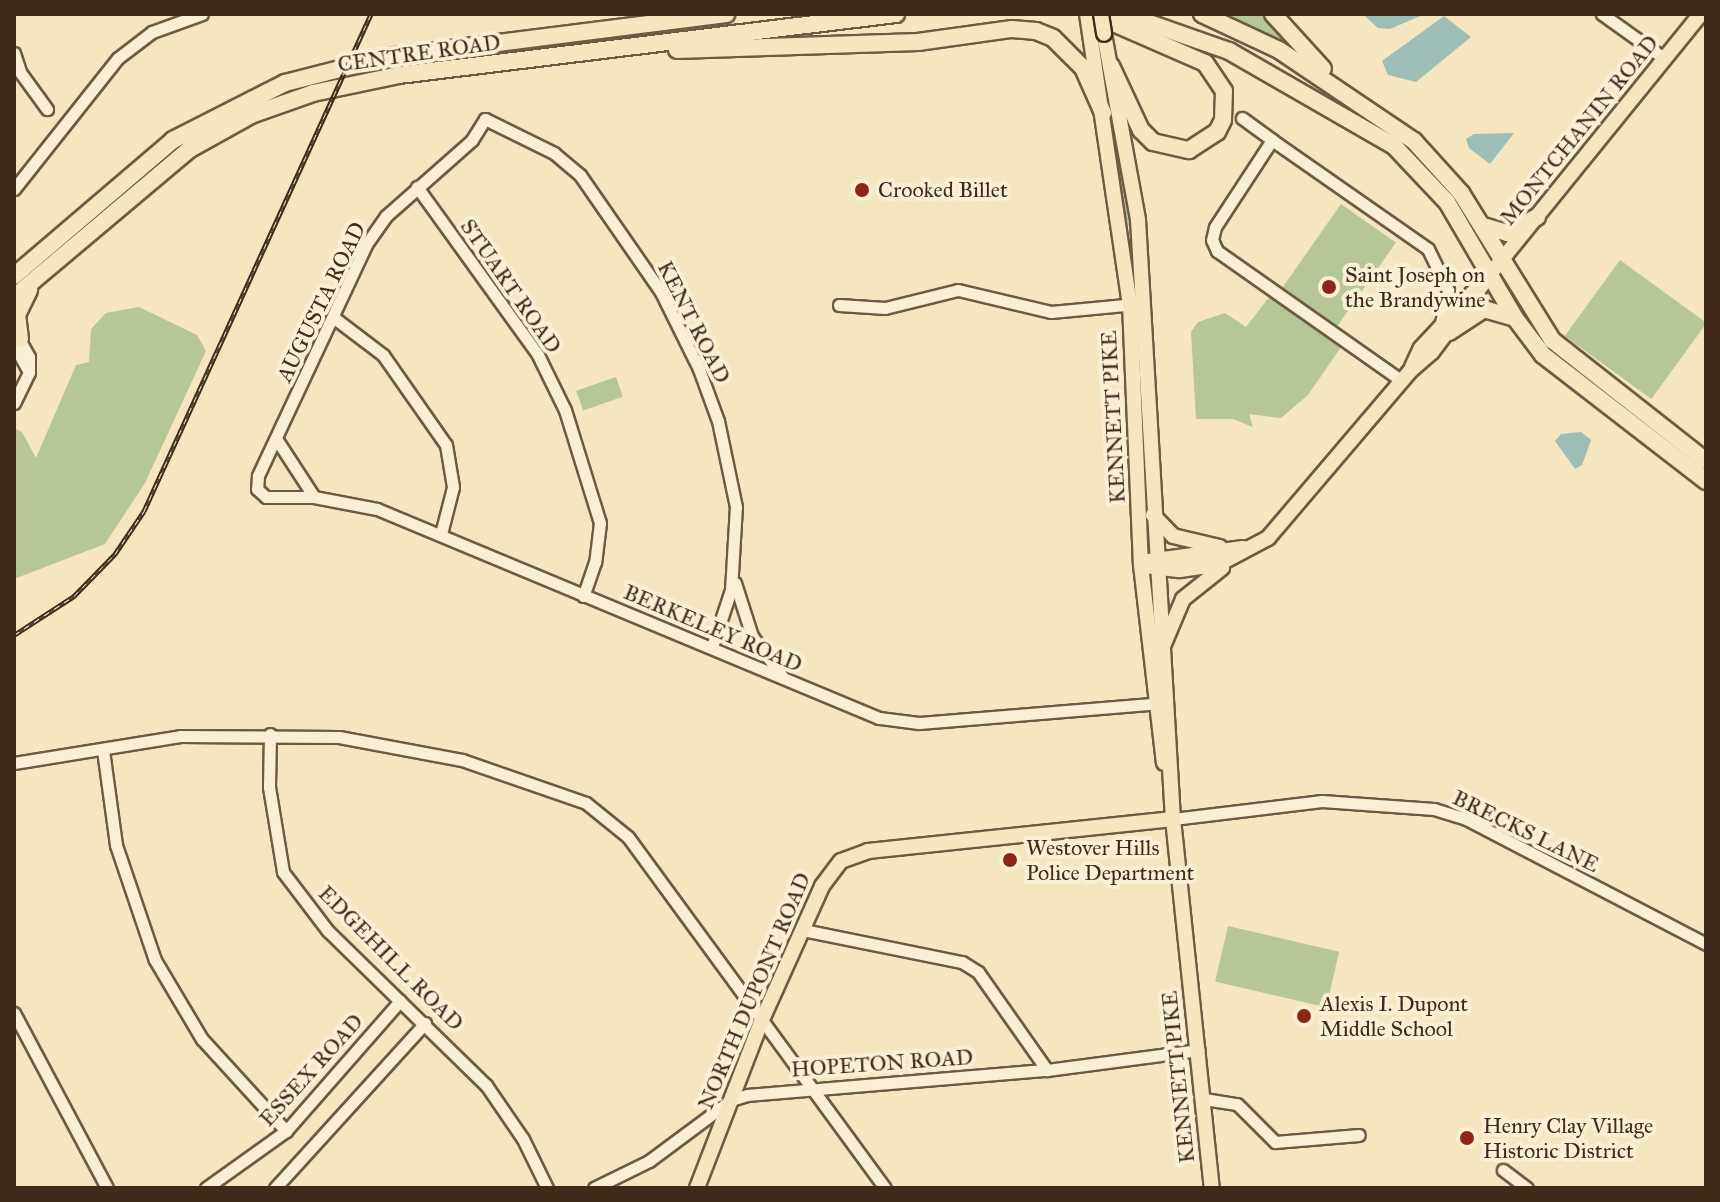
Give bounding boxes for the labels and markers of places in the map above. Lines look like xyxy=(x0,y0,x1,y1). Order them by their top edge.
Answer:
place label: Crooked Billet xyxy=(878,177,1008,203)
marker: Crooked Billet xyxy=(853,181,871,199)
place label: Saint Joseph on the Brandywine xyxy=(1345,261,1485,312)
marker: Saint Joseph on the Brandywine xyxy=(1320,278,1338,296)
place label: Westover Hills Police Department xyxy=(1026,834,1194,886)
marker: Westover Hills Police Department xyxy=(1001,851,1019,869)
place label: Alexis I. Dupont Middle School xyxy=(1320,990,1468,1042)
marker: Alexis I. Dupont Middle School xyxy=(1295,1007,1313,1025)
place label: Henry Clay Village Historic District xyxy=(1483,1112,1653,1164)
marker: Henry Clay Village Historic District xyxy=(1458,1129,1476,1147)

